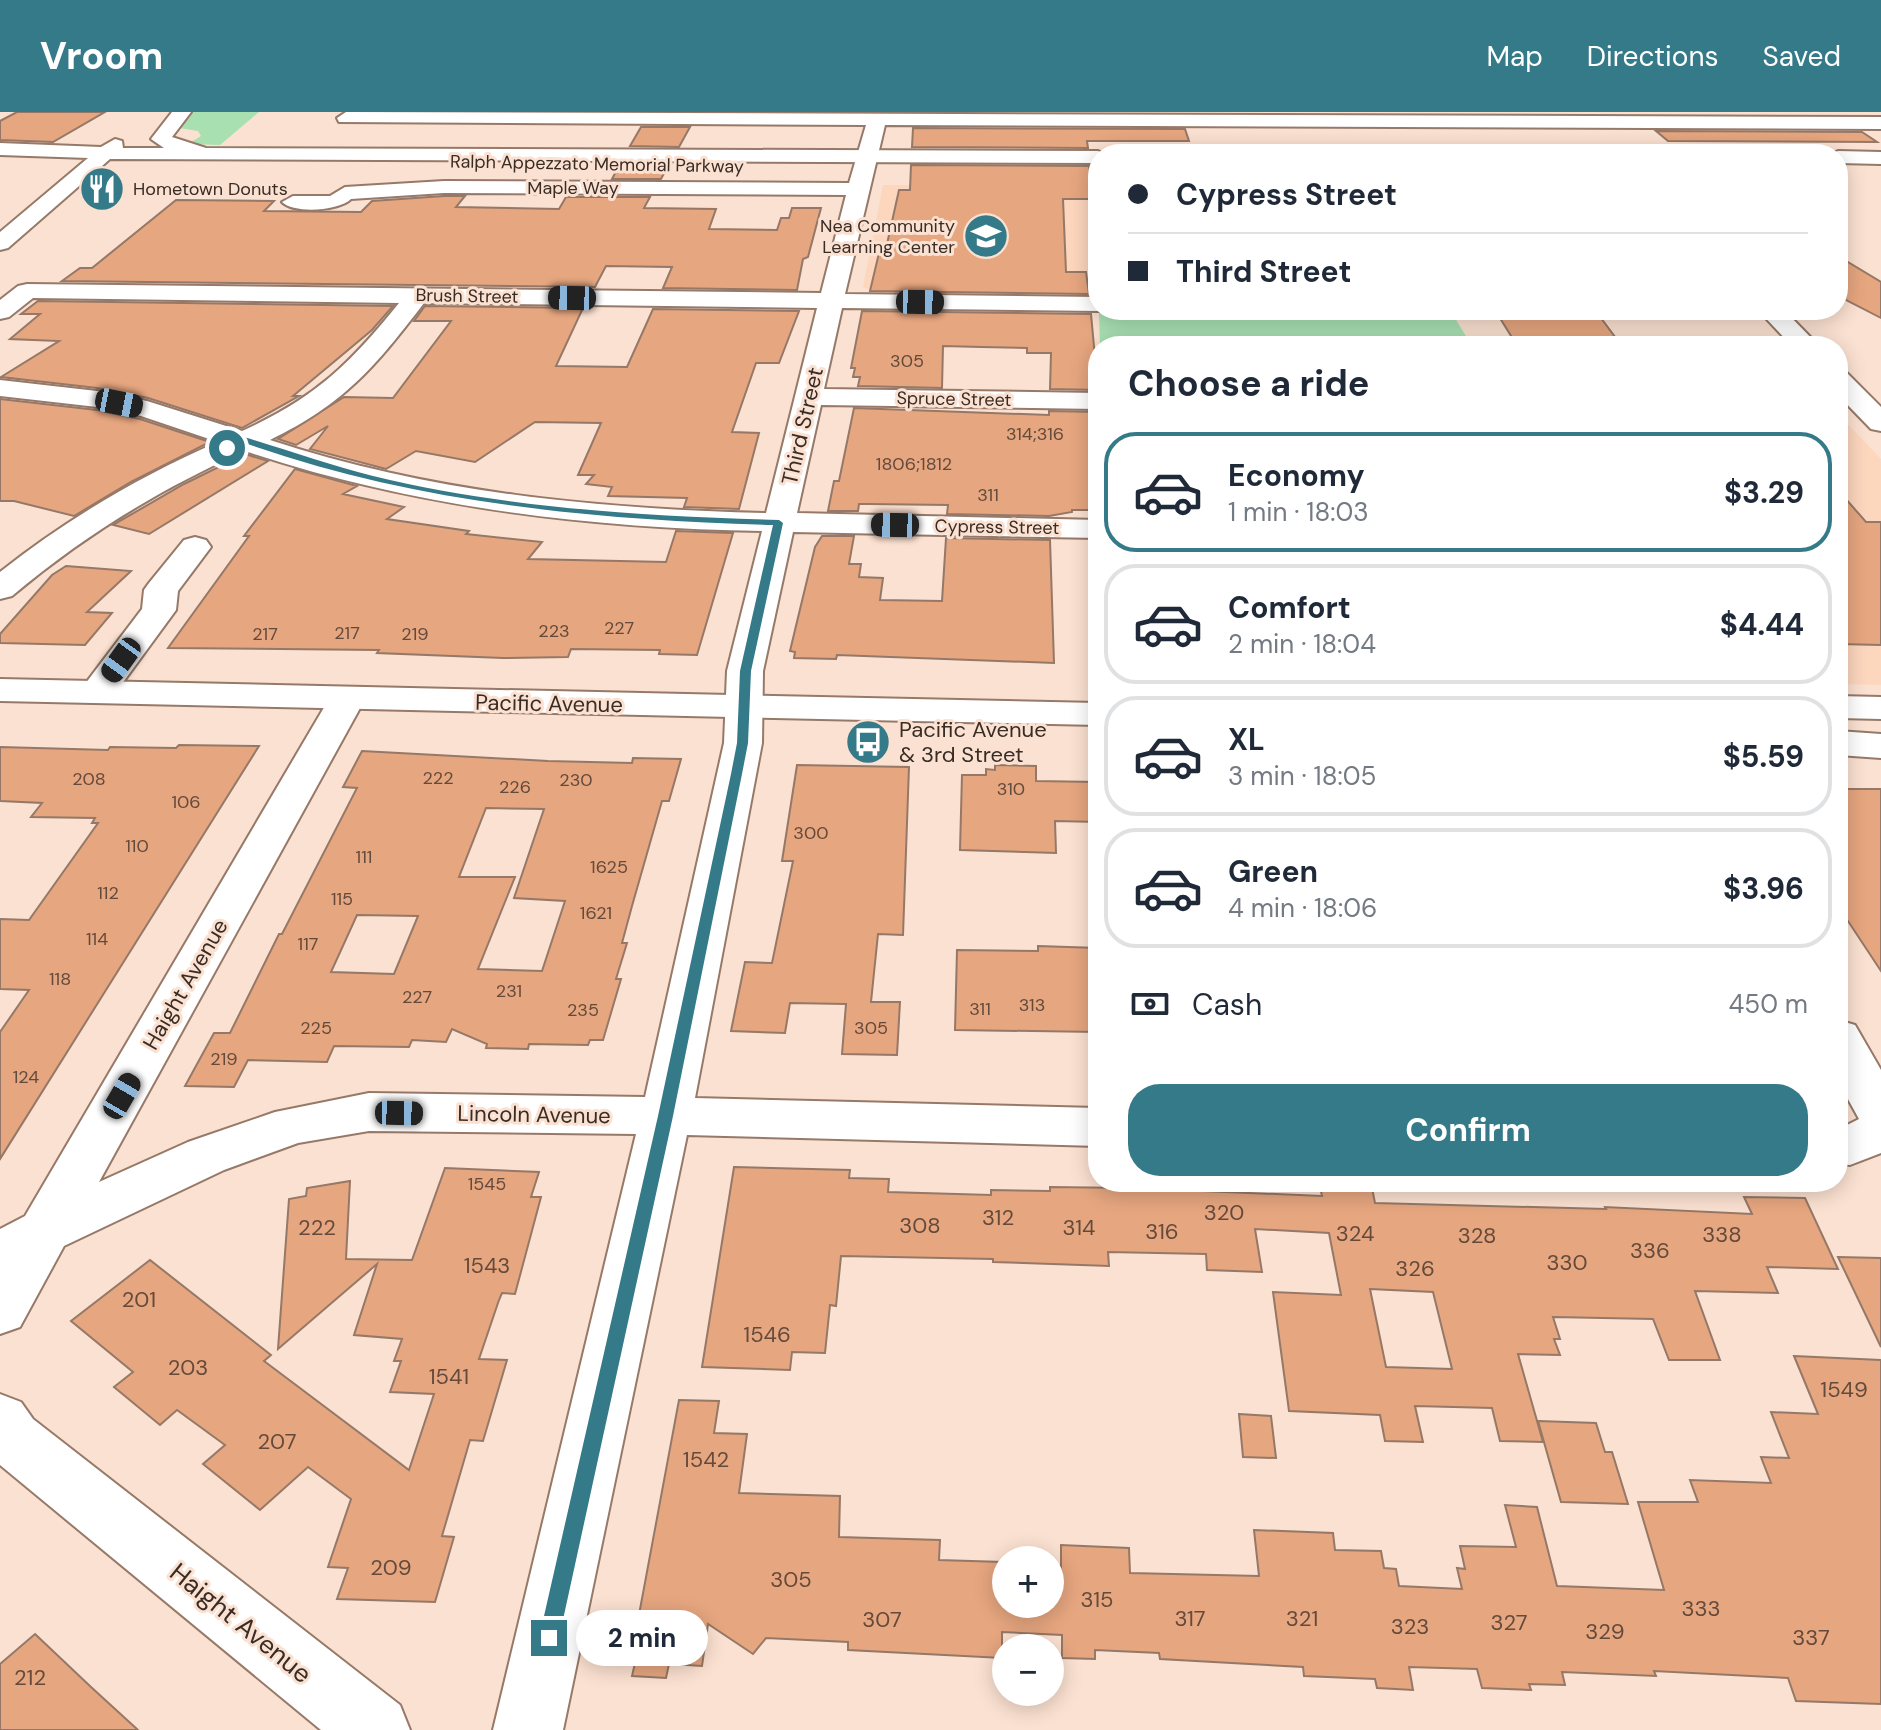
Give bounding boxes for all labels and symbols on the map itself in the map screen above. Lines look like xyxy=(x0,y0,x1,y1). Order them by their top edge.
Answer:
street label: Ralph Appezzato Memorial Parkway xyxy=(450,149,744,179)
restaurant icon: Hometown Donuts xyxy=(78,165,126,213)
street label: Maple Way xyxy=(527,176,619,200)
place label: Hometown Donuts xyxy=(133,177,288,201)
school or university icon: Nea Community Learning Center xyxy=(962,212,1010,260)
place label: Nea Community Learning Center xyxy=(820,214,955,259)
street label: Brush Street xyxy=(415,283,519,309)
car xyxy=(548,286,596,310)
car xyxy=(896,290,944,314)
house number: 305 xyxy=(890,349,924,373)
street label: Third Street xyxy=(775,364,830,488)
street label: Spruce Street xyxy=(896,386,1012,412)
car xyxy=(93,387,145,419)
house number: 314;316 xyxy=(1006,422,1064,446)
route start xyxy=(209,430,245,466)
house number: 1806;1812 xyxy=(876,452,952,476)
house number: 311 xyxy=(977,483,999,507)
car xyxy=(871,513,919,537)
street label: Cypress Street xyxy=(934,514,1060,540)
house number: 227 xyxy=(604,616,634,640)
house number: 223 xyxy=(538,619,570,643)
house number: 217 xyxy=(334,621,360,645)
house number: 217 xyxy=(252,622,278,646)
house number: 219 xyxy=(401,622,429,646)
car xyxy=(97,634,145,686)
street label: Pacific Avenue xyxy=(475,688,623,719)
place label: Pacific Avenue & 3rd Street xyxy=(899,715,1047,769)
bus stop icon: Pacific Avenue & 3rd Street xyxy=(844,718,892,766)
house number: 222 xyxy=(422,766,454,790)
house number: 208 xyxy=(72,767,106,791)
house number: 230 xyxy=(559,768,593,792)
house number: 226 xyxy=(499,775,531,799)
house number: 310 xyxy=(997,777,1025,801)
house number: 106 xyxy=(171,790,201,814)
house number: 300 xyxy=(793,821,829,845)
house number: 110 xyxy=(125,834,149,858)
house number: 111 xyxy=(356,845,372,869)
house number: 1625 xyxy=(590,855,628,879)
house number: 112 xyxy=(97,881,119,905)
house number: 115 xyxy=(331,887,353,911)
house number: 1621 xyxy=(580,901,612,925)
street label: Haight Avenue xyxy=(136,914,235,1055)
house number: 114 xyxy=(86,927,108,951)
house number: 117 xyxy=(298,932,318,956)
house number: 118 xyxy=(49,967,71,991)
house number: 231 xyxy=(496,979,522,1003)
house number: 227 xyxy=(402,985,432,1009)
house number: 313 xyxy=(1019,993,1045,1017)
house number: 311 xyxy=(969,997,991,1021)
house number: 235 xyxy=(567,998,599,1022)
house number: 225 xyxy=(300,1016,332,1040)
house number: 305 xyxy=(854,1016,888,1040)
house number: 219 xyxy=(210,1047,238,1071)
house number: 124 xyxy=(13,1065,39,1089)
car xyxy=(100,1069,144,1123)
street label: Lincoln Avenue xyxy=(457,1099,611,1130)
car xyxy=(375,1101,423,1125)
house number: 1545 xyxy=(468,1172,506,1196)
house number: 320 xyxy=(1204,1198,1244,1227)
house number: 312 xyxy=(982,1203,1014,1232)
house number: 308 xyxy=(899,1211,941,1240)
house number: 222 xyxy=(298,1213,336,1242)
house number: 314 xyxy=(1063,1213,1095,1242)
house number: 316 xyxy=(1145,1217,1179,1246)
house number: 324 xyxy=(1336,1219,1374,1248)
house number: 338 xyxy=(1702,1220,1742,1249)
house number: 328 xyxy=(1458,1221,1496,1250)
house number: 336 xyxy=(1630,1236,1670,1265)
house number: 330 xyxy=(1546,1248,1588,1277)
house number: 1543 xyxy=(464,1251,510,1280)
house number: 326 xyxy=(1395,1254,1435,1283)
house number: 201 xyxy=(122,1285,156,1314)
house number: 1546 xyxy=(743,1320,791,1349)
house number: 203 xyxy=(168,1353,208,1382)
house number: 1541 xyxy=(429,1362,469,1391)
house number: 1549 xyxy=(1820,1375,1868,1404)
house number: 207 xyxy=(258,1427,296,1456)
house number: 1542 xyxy=(683,1445,729,1474)
house number: 209 xyxy=(370,1553,412,1582)
street label: Haight Avenue xyxy=(163,1555,319,1691)
house number: 305 xyxy=(770,1565,812,1594)
house number: 315 xyxy=(1081,1585,1113,1614)
house number: 333 xyxy=(1681,1594,1721,1623)
house number: 317 xyxy=(1174,1604,1206,1633)
house number: 321 xyxy=(1286,1604,1318,1633)
house number: 307 xyxy=(862,1605,902,1634)
house number: 327 xyxy=(1490,1608,1528,1637)
callout: 2 min xyxy=(577,1610,709,1666)
house number: 323 xyxy=(1391,1612,1429,1641)
house number: 329 xyxy=(1585,1617,1625,1646)
route end xyxy=(531,1620,567,1656)
house number: 337 xyxy=(1792,1623,1830,1652)
house number: 212 xyxy=(14,1663,46,1692)

